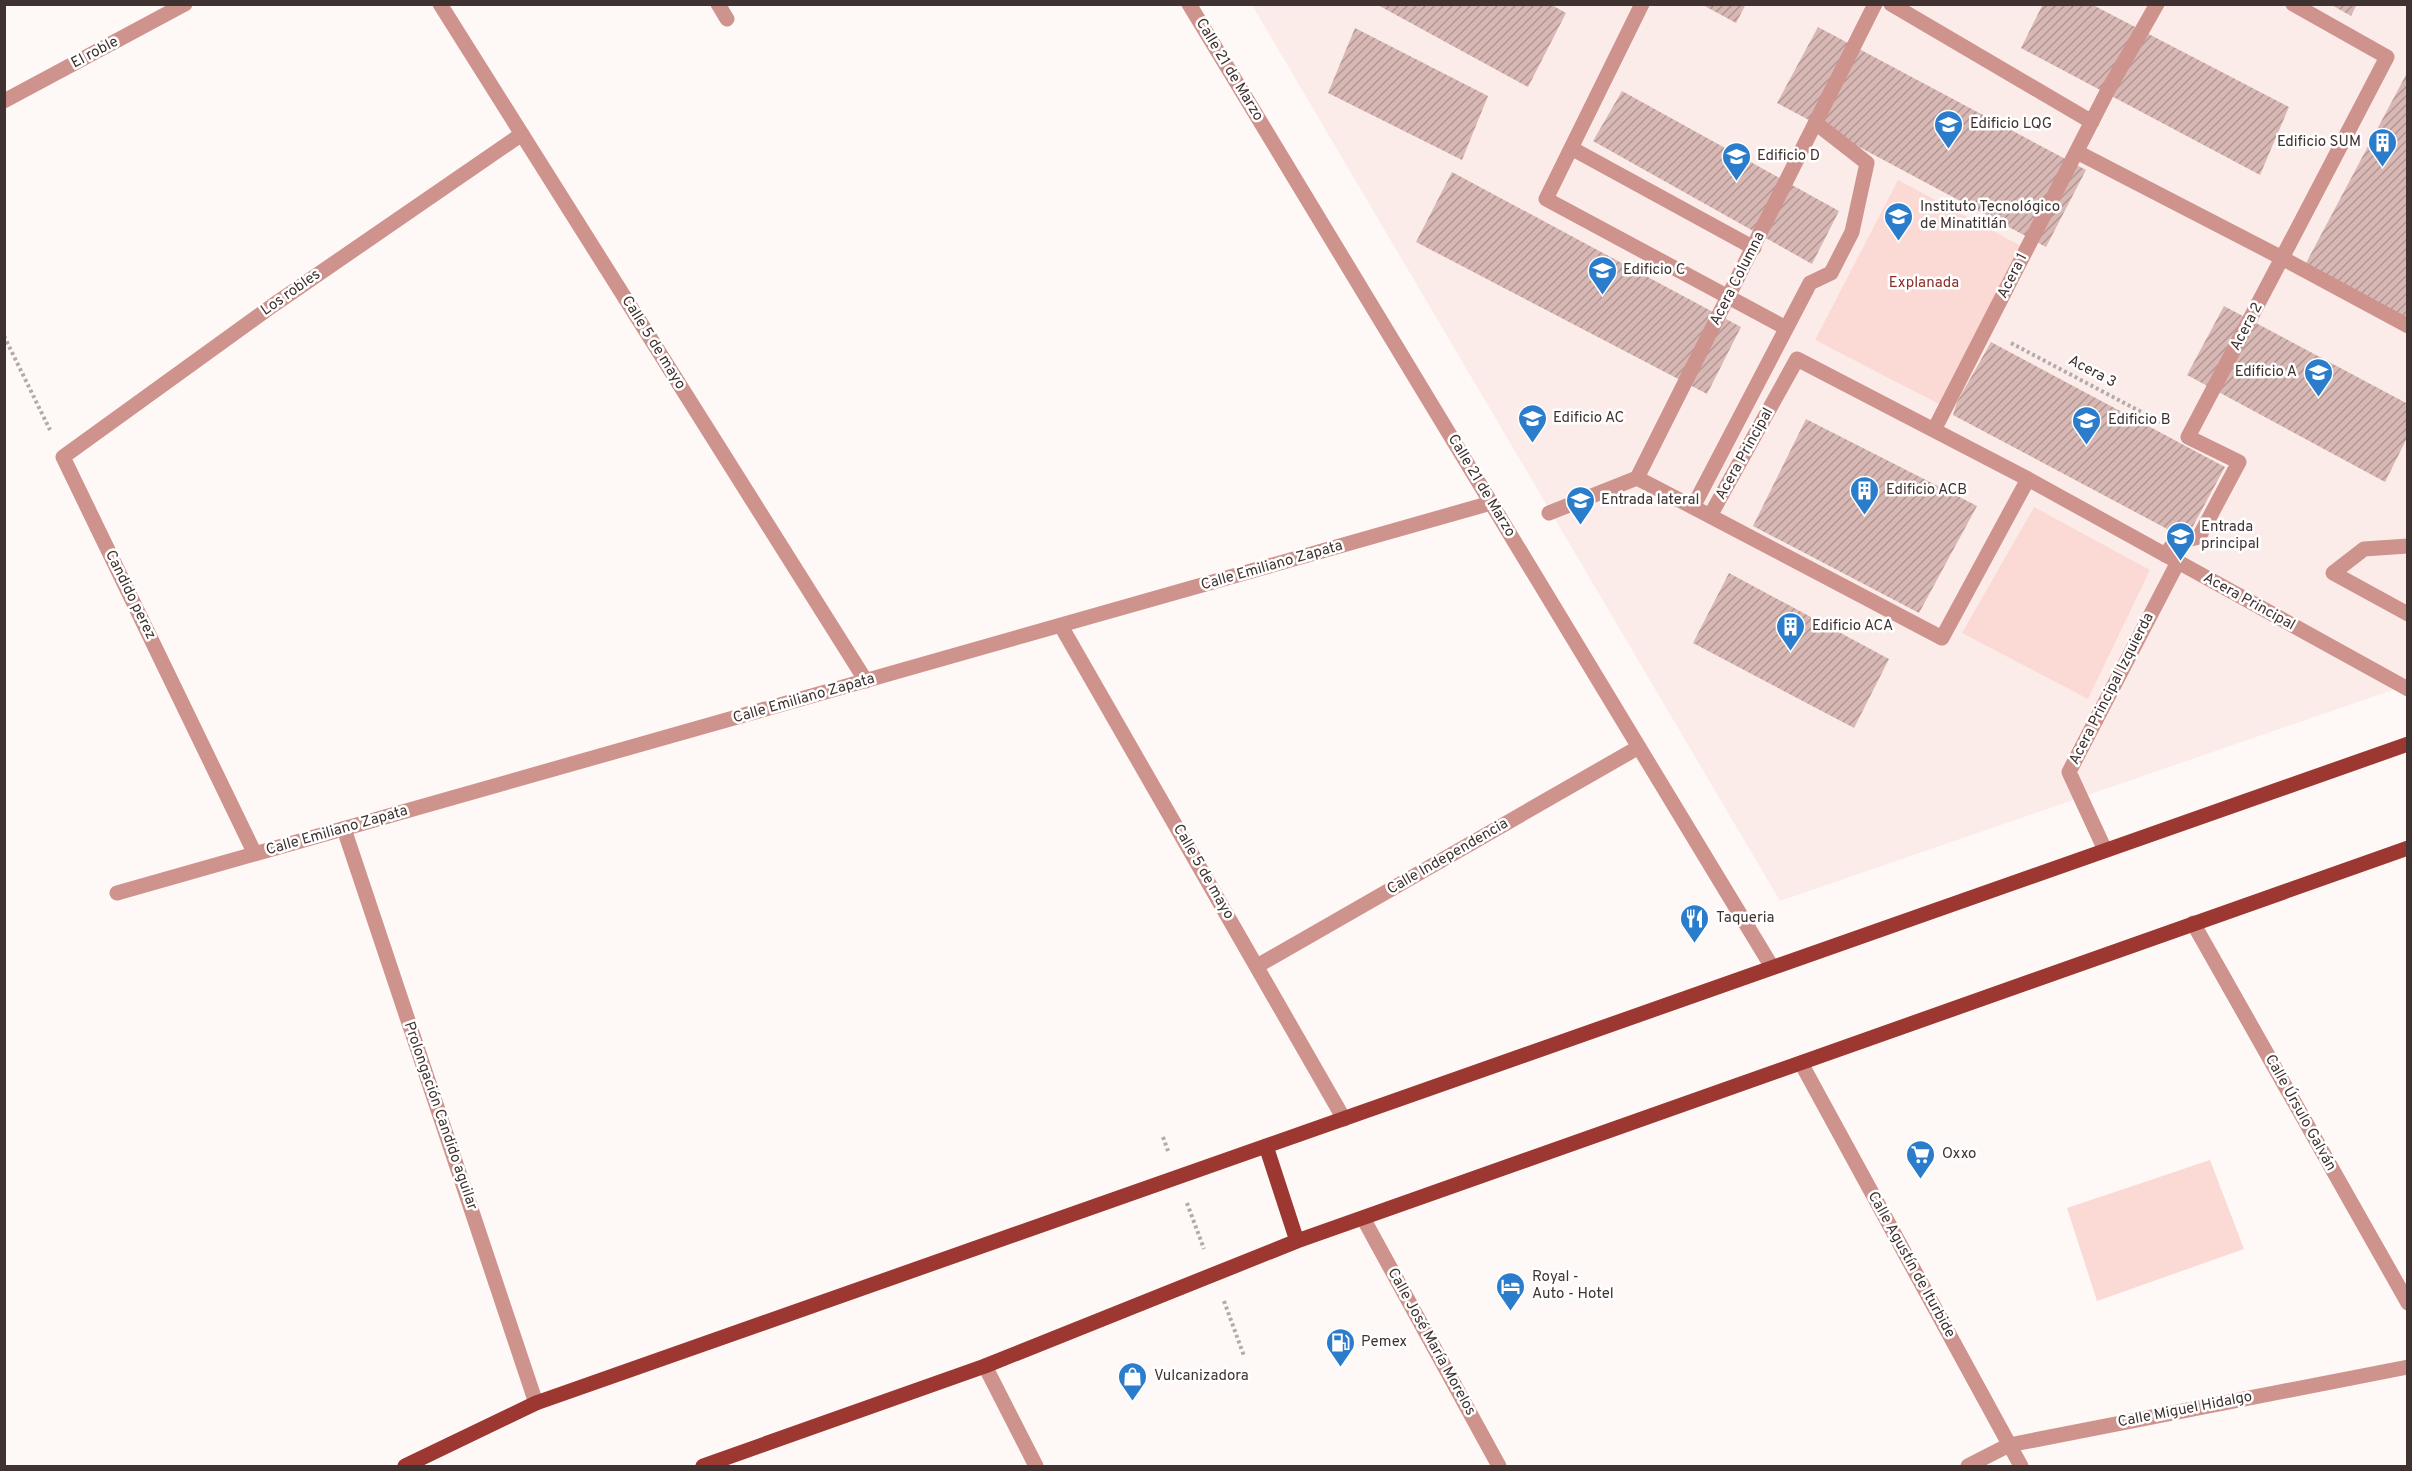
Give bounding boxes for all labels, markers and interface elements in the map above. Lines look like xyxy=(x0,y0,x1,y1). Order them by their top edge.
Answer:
street label: Calle 21 de Marzo xyxy=(1191,15,1267,125)
street label: El roble xyxy=(68,33,122,73)
school or university icon: Edificio LQG xyxy=(1933,108,1965,150)
place label: Edificio LQG xyxy=(1970,115,2052,134)
building icon: Edificio SUM xyxy=(2366,126,2398,168)
place label: Edificio SUM xyxy=(2277,133,2361,152)
school or university icon: Edificio D xyxy=(1720,140,1752,182)
place label: Edificio D xyxy=(1757,147,1820,166)
place label: Instituto Tecnológico de Minatitlán xyxy=(1920,198,2060,234)
school or university icon: Instituto Tecnológico de Minatitlán xyxy=(1883,200,1915,242)
street label: Acera Columna xyxy=(1706,229,1770,329)
street label: Acera 1 xyxy=(1994,250,2032,302)
school or university icon: Edificio C xyxy=(1586,254,1618,296)
place label: Edificio C xyxy=(1623,261,1685,280)
street label: Los robles xyxy=(258,266,324,320)
park label: Explanada xyxy=(1889,274,1959,293)
street label: Calle 5 de mayo xyxy=(617,293,689,393)
street label: Acera 2 xyxy=(2226,300,2268,354)
street label: Acera 3 xyxy=(2065,351,2119,393)
school or university icon: Edificio A xyxy=(2302,356,2334,398)
place label: Edificio A xyxy=(2235,363,2297,382)
school or university icon: Edificio AC xyxy=(1516,402,1548,444)
school or university icon: Edificio B xyxy=(2071,404,2103,446)
street label: Acera Principal xyxy=(1712,405,1778,503)
place label: Edificio AC xyxy=(1553,409,1624,428)
place label: Edificio B xyxy=(2108,411,2171,430)
street label: Calle 21 de Marzo xyxy=(1443,431,1519,541)
building icon: Edificio ACB xyxy=(1849,474,1881,516)
place label: Edificio ACB xyxy=(1886,481,1967,500)
school or university icon: Entrada lateral xyxy=(1564,484,1596,526)
place label: Entrada lateral xyxy=(1601,491,1699,510)
place label: Entrada principal xyxy=(2201,518,2259,554)
school or university icon: Entrada principal xyxy=(2164,520,2196,562)
street label: Calle Emiliano Zapata xyxy=(1199,537,1345,595)
street label: Candido perez xyxy=(100,547,160,643)
street label: Acera Principal xyxy=(2200,569,2298,635)
building icon: Edificio ACA xyxy=(1775,610,1807,652)
street label: Acera Principal Izquierda xyxy=(2065,610,2159,768)
place label: Edificio ACA xyxy=(1812,617,1893,636)
street label: Calle Emiliano Zapata xyxy=(731,670,877,728)
street label: Calle Emiliano Zapata xyxy=(264,802,410,860)
street label: Calle Independencia xyxy=(1384,815,1512,899)
street label: Calle 5 de mayo xyxy=(1168,821,1238,923)
restaurant icon: Taqueria xyxy=(1679,902,1711,944)
place label: Taqueria xyxy=(1716,909,1774,928)
street label: Prolongación Candido aguilar xyxy=(399,1019,481,1213)
street label: Calle Úrsulo Galván xyxy=(2260,1050,2342,1175)
supermarket icon: Oxxo xyxy=(1905,1138,1937,1180)
place label: Oxxo xyxy=(1942,1145,1976,1164)
street label: Calle Agustín de Iturbide xyxy=(1863,1189,1959,1341)
street label: Calle José María Morelos xyxy=(1383,1265,1479,1419)
place label: Royal - Auto - Hotel xyxy=(1532,1268,1614,1304)
hotel icon: Royal - Auto - Hotel xyxy=(1495,1270,1527,1312)
fuel station icon: Pemex xyxy=(1324,1326,1356,1368)
place label: Pemex xyxy=(1361,1333,1407,1352)
shop icon: Vulcanizadora xyxy=(1117,1360,1149,1402)
place label: Vulcanizadora xyxy=(1154,1367,1249,1386)
street label: Calle Miguel Hidalgo xyxy=(2116,1388,2254,1432)

